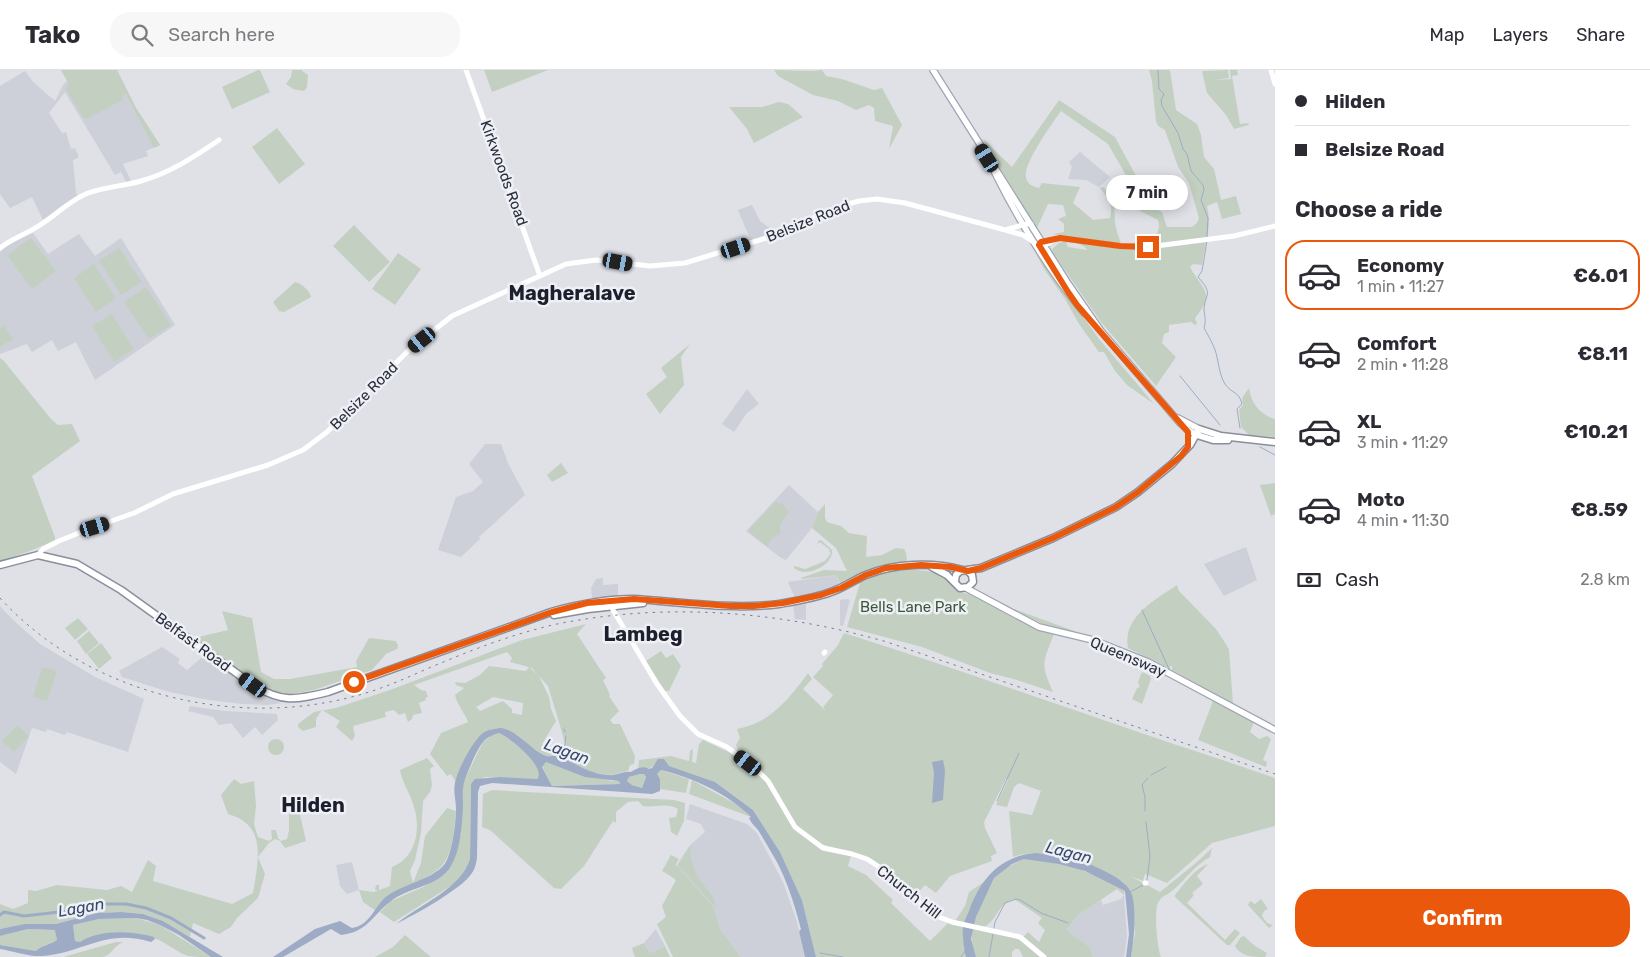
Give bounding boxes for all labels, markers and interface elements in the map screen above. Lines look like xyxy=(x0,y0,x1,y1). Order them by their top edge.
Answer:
search box xyxy=(110,12,460,57)
text: Tako xyxy=(25,21,80,49)
icon: search xyxy=(128,21,156,49)
text: Search here xyxy=(168,23,275,46)
text: Map xyxy=(1430,24,1465,46)
text: Layers xyxy=(1493,24,1548,46)
text: Share xyxy=(1576,24,1625,46)
text: Hilden xyxy=(1325,90,1386,113)
street label: Kirkwoods Road xyxy=(477,118,531,228)
text: Belsize Road xyxy=(1325,138,1445,161)
car xyxy=(972,141,1001,175)
callout: 7 min xyxy=(1107,174,1189,210)
text: 7 min xyxy=(1126,183,1168,202)
street label: Belsize Road xyxy=(764,196,852,246)
text: Choose a ride xyxy=(1295,196,1442,223)
car xyxy=(719,236,752,260)
route end xyxy=(1137,236,1159,258)
car xyxy=(601,252,634,272)
icon: car xyxy=(1297,253,1342,298)
text: Economy xyxy=(1357,254,1444,277)
text: €6.01 xyxy=(1573,264,1628,287)
text: 1 min · 11:27 xyxy=(1357,277,1444,296)
district label: Magheralave xyxy=(508,281,636,305)
car xyxy=(405,325,438,355)
icon: car xyxy=(1297,331,1342,376)
text: Comfort xyxy=(1357,332,1437,355)
text: €8.11 xyxy=(1577,342,1628,365)
text: 2 min · 11:28 xyxy=(1357,355,1449,374)
street label: Belsize Road xyxy=(326,358,402,434)
icon: car xyxy=(1297,409,1342,454)
text: XL xyxy=(1357,410,1381,433)
text: €10.21 xyxy=(1564,420,1628,443)
text: 3 min · 11:29 xyxy=(1357,433,1448,452)
icon: car xyxy=(1297,487,1342,532)
text: Moto xyxy=(1357,488,1405,511)
text: €8.59 xyxy=(1570,498,1628,521)
text: 4 min · 11:30 xyxy=(1357,511,1449,530)
car xyxy=(78,515,111,539)
icon: cash xyxy=(1295,566,1323,594)
text: Cash xyxy=(1335,568,1379,591)
text: 2.8 km xyxy=(1580,570,1630,589)
park label: Bells Lane Park xyxy=(860,598,966,616)
street label: Belfast Road xyxy=(152,609,234,675)
district label: Lambeg xyxy=(603,622,683,646)
street label: Queensway xyxy=(1087,633,1169,681)
car xyxy=(236,670,269,700)
route start xyxy=(343,671,365,693)
water label: Lagan xyxy=(542,735,592,768)
car xyxy=(731,748,764,778)
district label: Hilden xyxy=(281,793,345,817)
water label: Lagan xyxy=(1044,837,1094,868)
street label: Church Hill xyxy=(873,861,945,923)
button: Confirm xyxy=(1295,889,1630,947)
water label: Lagan xyxy=(56,894,106,921)

